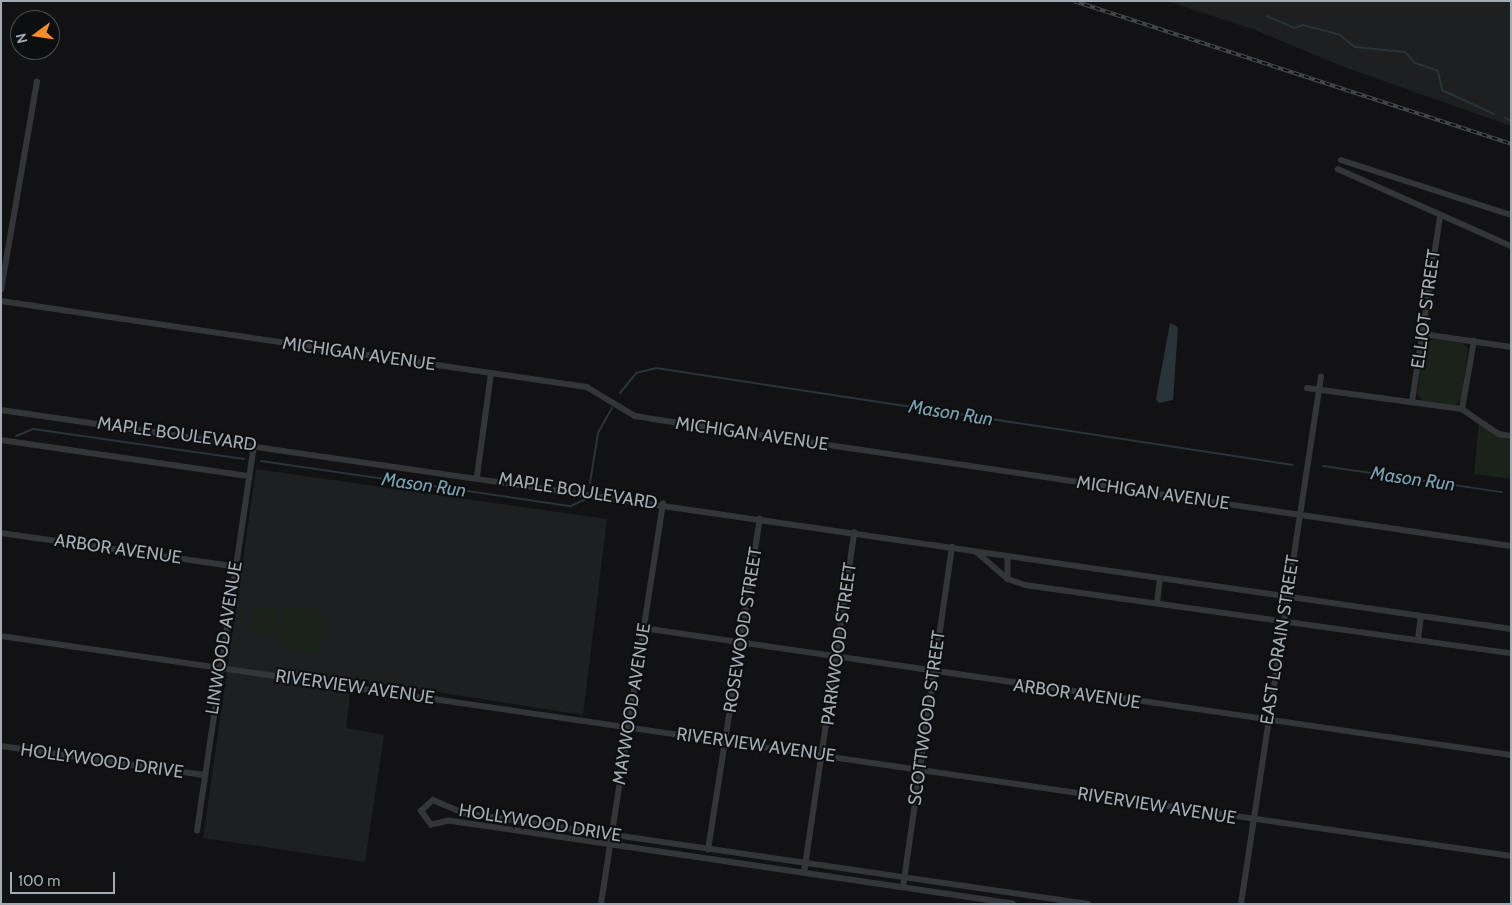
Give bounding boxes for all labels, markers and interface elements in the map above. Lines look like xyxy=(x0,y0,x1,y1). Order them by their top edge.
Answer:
north arrow xyxy=(10,10,60,60)
text: N xyxy=(11,31,31,45)
street label: ELLIOT STREET xyxy=(1407,248,1445,370)
street label: MICHIGAN AVENUE xyxy=(281,333,437,375)
water label: Mason Run xyxy=(907,395,995,431)
street label: MAPLE BOULEVARD xyxy=(96,412,258,456)
street label: MICHIGAN AVENUE xyxy=(674,413,830,455)
water label: Mason Run xyxy=(1369,462,1457,496)
water label: Mason Run xyxy=(380,468,468,502)
street label: MAPLE BOULEVARD xyxy=(497,468,659,514)
street label: MICHIGAN AVENUE xyxy=(1075,472,1231,514)
street label: ARBOR AVENUE xyxy=(53,529,183,569)
street label: ROSEWOOD STREET xyxy=(719,546,767,714)
street label: EAST LORAIN STREET xyxy=(1256,554,1304,726)
street label: LINWOOD AVENUE xyxy=(201,560,247,716)
street label: PARKWOOD STREET xyxy=(817,561,861,727)
street label: MAYWOOD AVENUE xyxy=(609,622,655,786)
street label: SCOTTWOOD STREET xyxy=(904,629,950,807)
street label: RIVERVIEW AVENUE xyxy=(274,665,436,709)
street label: ARBOR AVENUE xyxy=(1012,674,1142,714)
street label: RIVERVIEW AVENUE xyxy=(675,723,837,767)
street label: HOLLYWOOD DRIVE xyxy=(19,739,185,783)
street label: RIVERVIEW AVENUE xyxy=(1076,783,1238,829)
street label: HOLLYWOOD DRIVE xyxy=(457,799,623,847)
scale bar xyxy=(12,862,118,894)
text: 100 m xyxy=(18,872,60,890)

